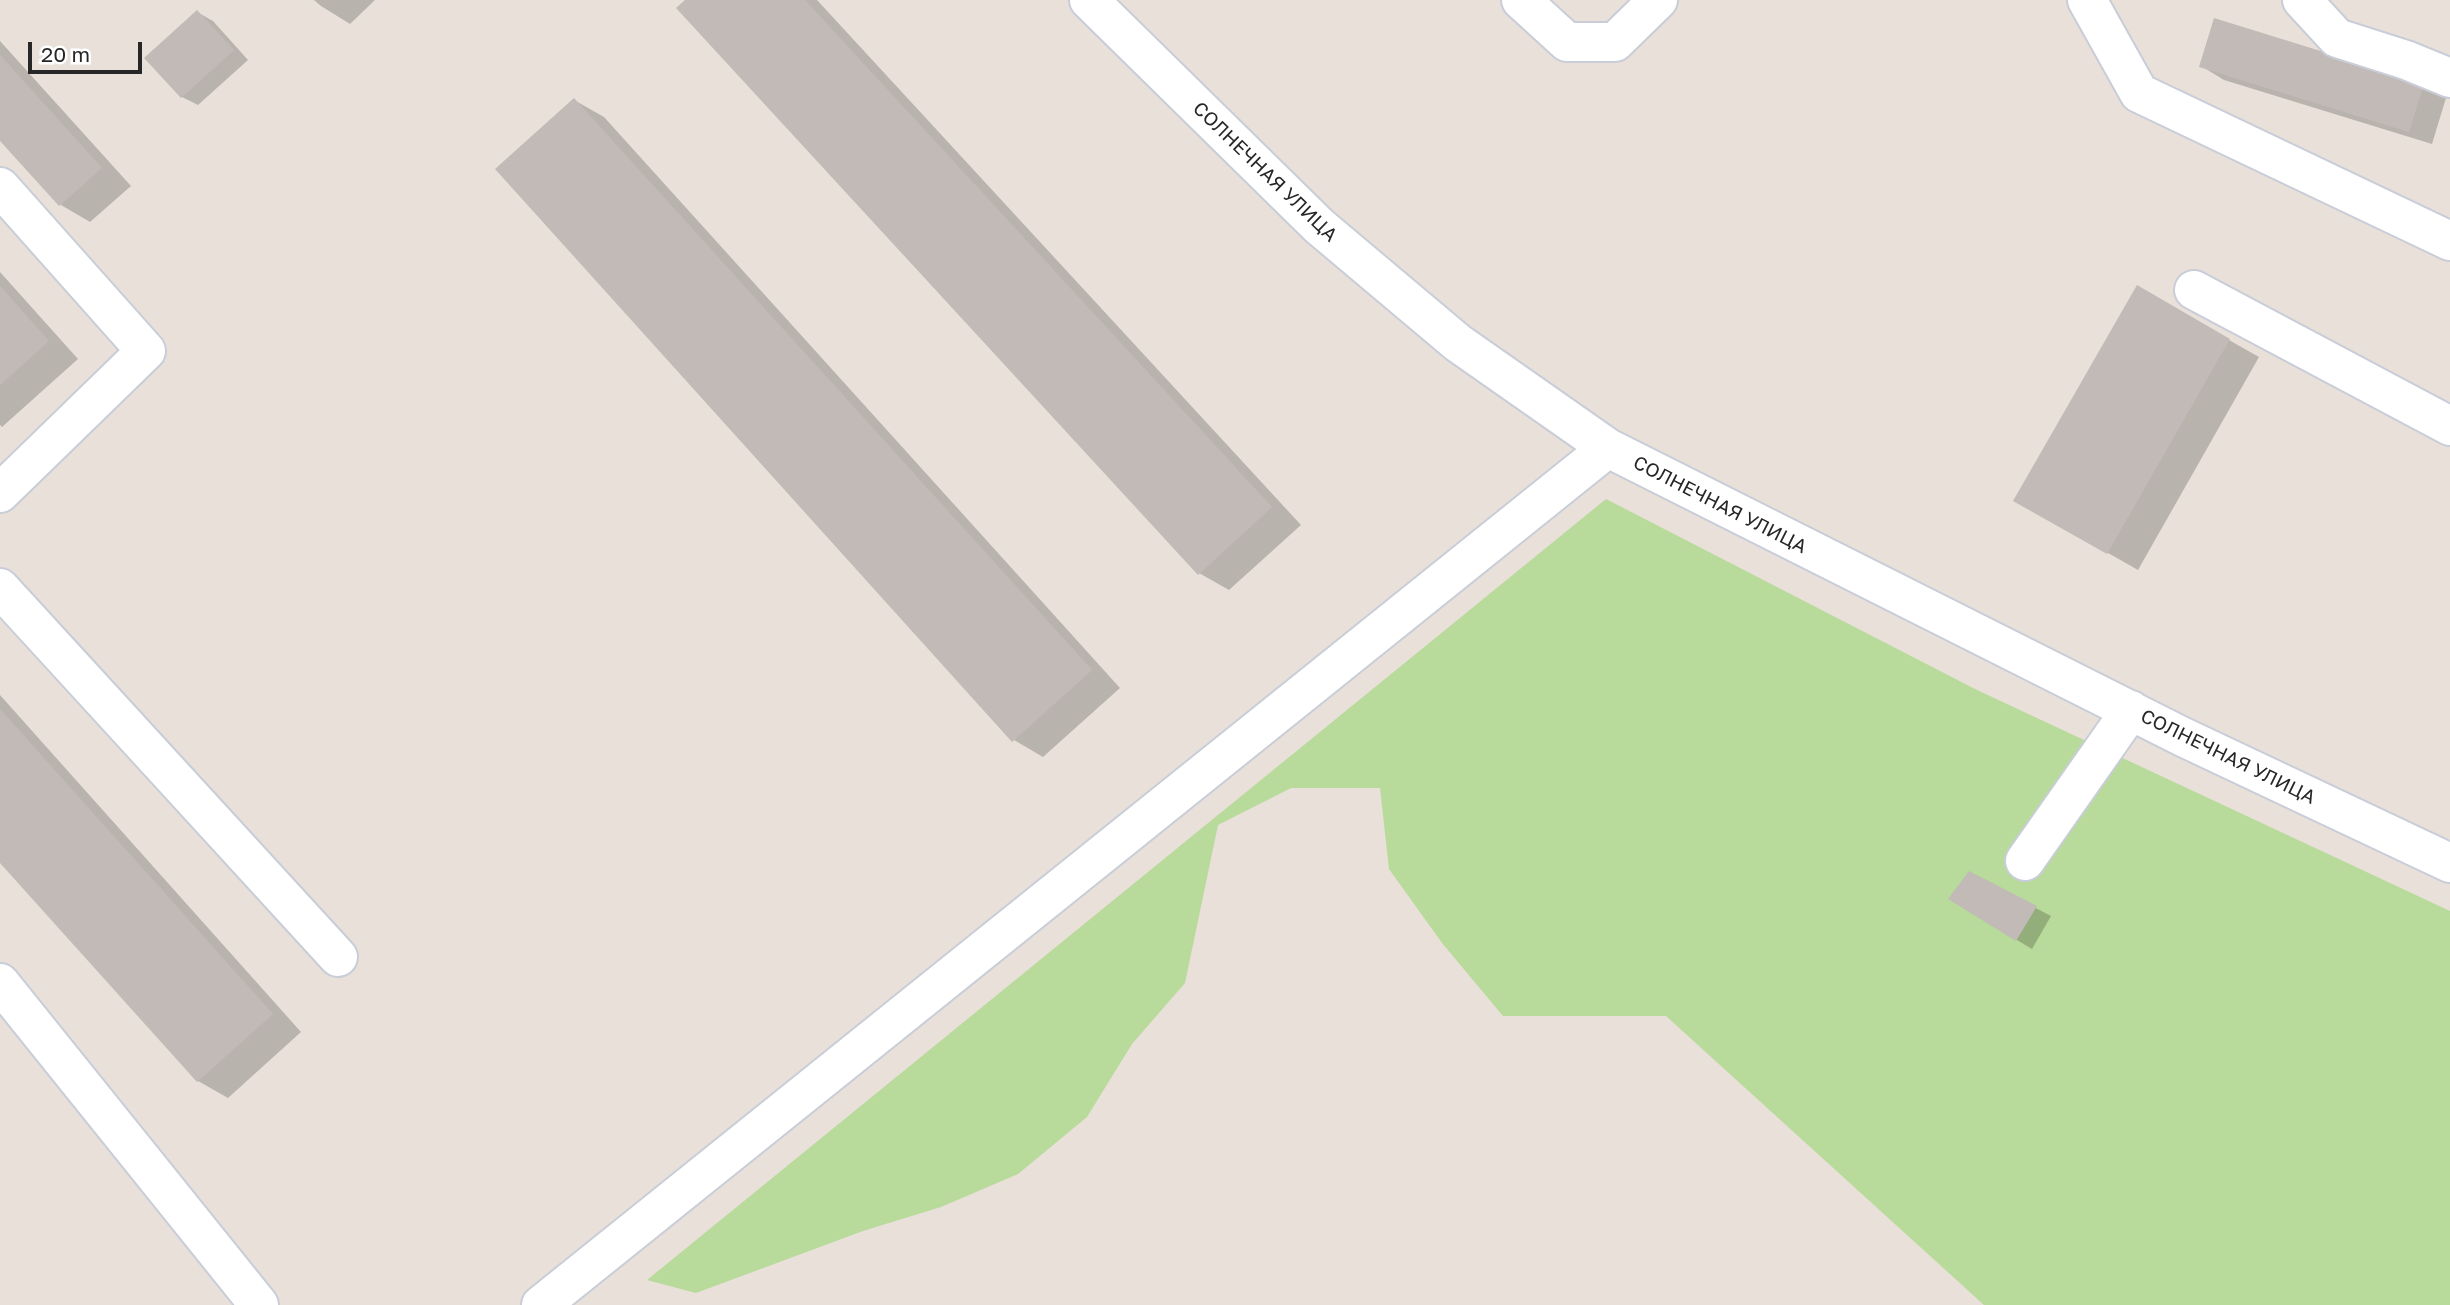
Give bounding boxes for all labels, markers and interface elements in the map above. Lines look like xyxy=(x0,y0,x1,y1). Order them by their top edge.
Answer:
scale bar xyxy=(32,28,145,72)
text: 20 m xyxy=(41,41,90,67)
street label: СОЛНЕЧНАЯ УЛИЦА xyxy=(1188,97,1342,247)
street label: СОЛНЕЧНАЯ УЛИЦА xyxy=(1629,451,1811,559)
street label: СОЛНЕЧНАЯ УЛИЦА xyxy=(2137,705,2319,809)

